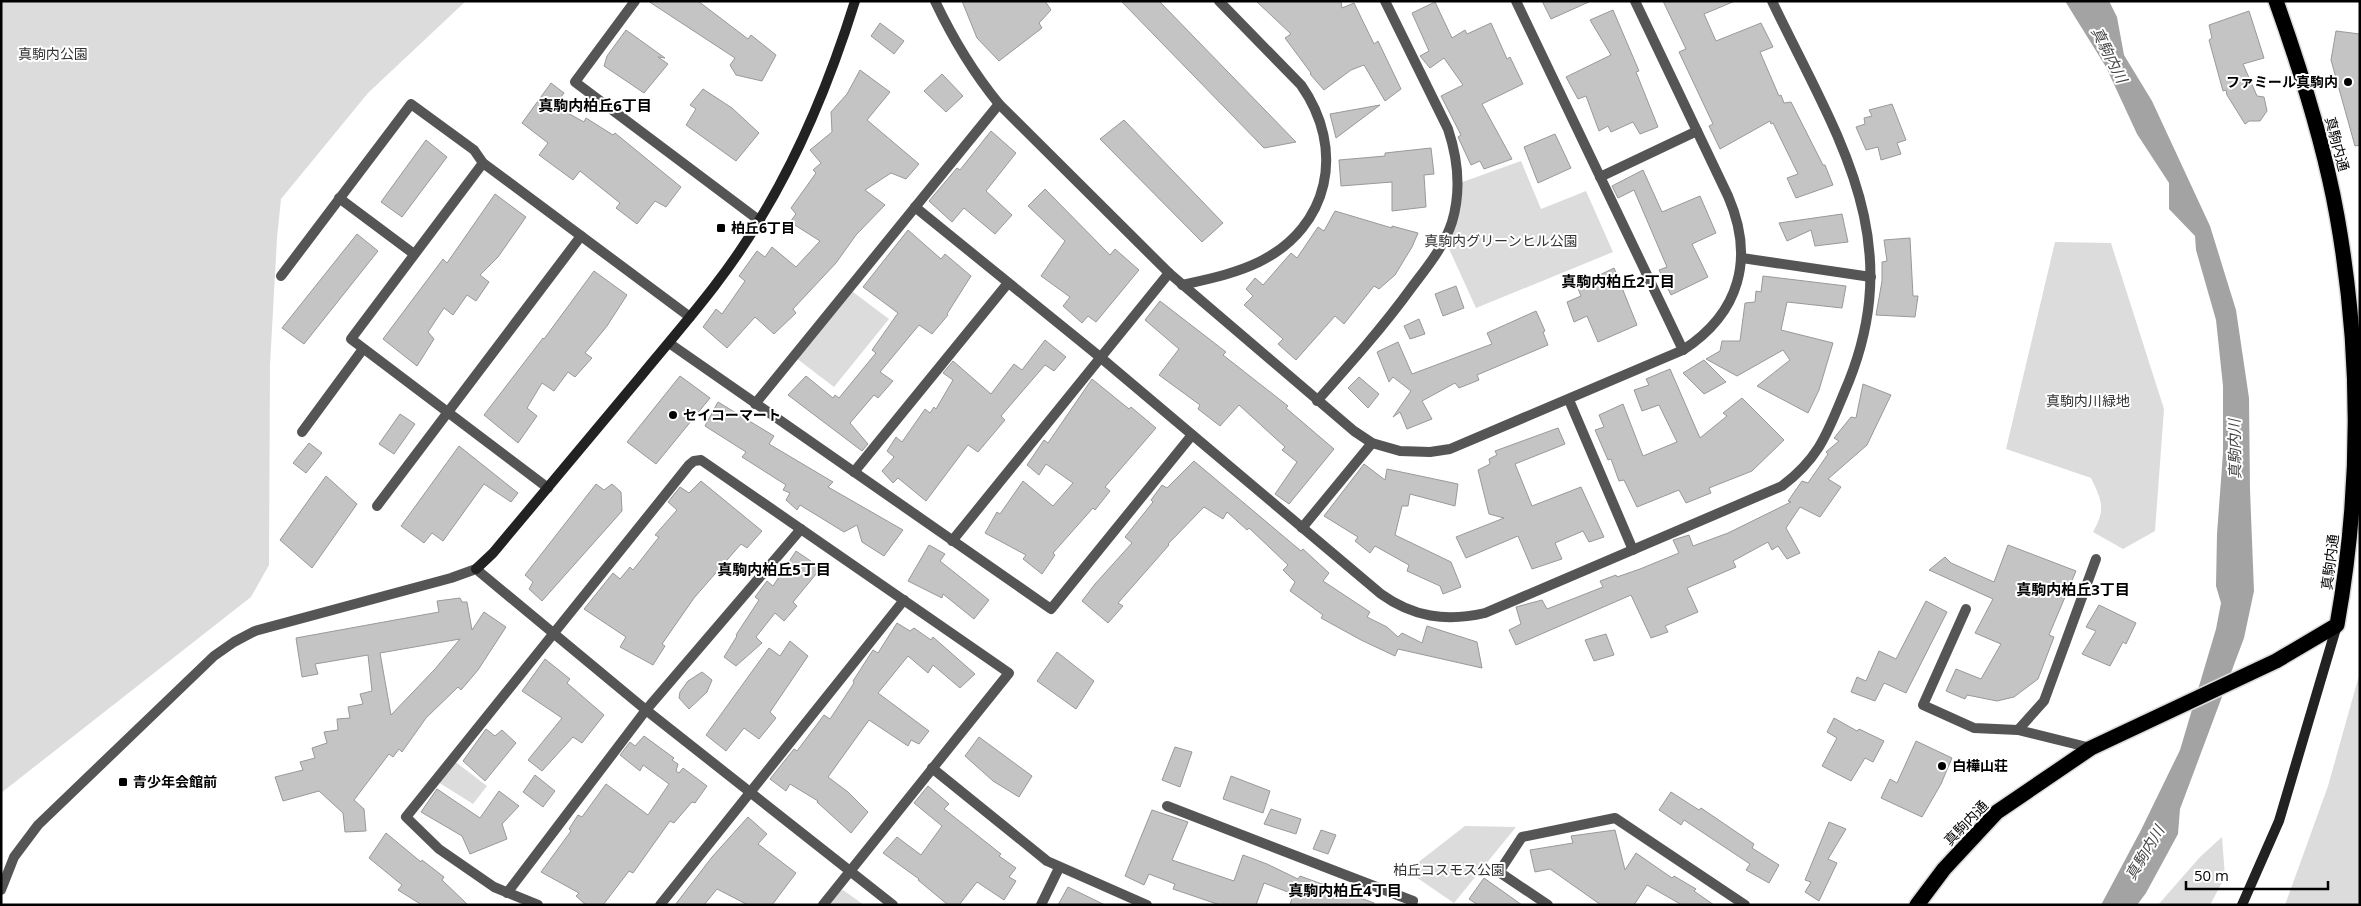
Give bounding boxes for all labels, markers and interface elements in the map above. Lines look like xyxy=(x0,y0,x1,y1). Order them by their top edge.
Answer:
water label: 真駒内川 xyxy=(2087,23,2133,88)
park label: 真駒内公園 xyxy=(18,44,88,63)
place label: ファミール真駒内 xyxy=(2226,72,2338,91)
marker: ファミール真駒内 xyxy=(2342,76,2354,88)
district label: 真駒内柏丘6丁目 xyxy=(538,95,652,115)
street label: 真駒内通 xyxy=(2321,114,2354,173)
place label: 柏丘6丁目 xyxy=(731,218,795,237)
marker: 柏丘6丁目 xyxy=(715,222,727,234)
park label: 真駒内グリーンヒル公園 xyxy=(1424,231,1578,250)
district label: 真駒内柏丘2丁目 xyxy=(1561,271,1675,291)
park label: 真駒内川緑地 xyxy=(2046,391,2130,410)
place label: セイコーマート xyxy=(683,405,781,424)
marker: セイコーマート xyxy=(667,409,679,421)
water label: 真駒内川 xyxy=(2223,417,2245,479)
street label: 真駒内通 xyxy=(2317,533,2342,591)
district label: 真駒内柏丘5丁目 xyxy=(717,559,831,579)
district label: 真駒内柏丘3丁目 xyxy=(2016,579,2130,599)
place label: 白樺山荘 xyxy=(1952,756,2008,775)
marker: 白樺山荘 xyxy=(1936,760,1948,772)
place label: 青少年会館前 xyxy=(133,772,217,791)
marker: 青少年会館前 xyxy=(117,776,129,788)
street label: 真駒内通 xyxy=(1939,796,1992,849)
water label: 真駒内川 xyxy=(2120,820,2169,883)
scale bar xyxy=(2186,858,2328,890)
park label: 柏丘コスモス公園 xyxy=(1393,860,1505,879)
text: 50 m xyxy=(2194,865,2229,885)
district label: 真駒内柏丘4丁目 xyxy=(1288,880,1402,900)

